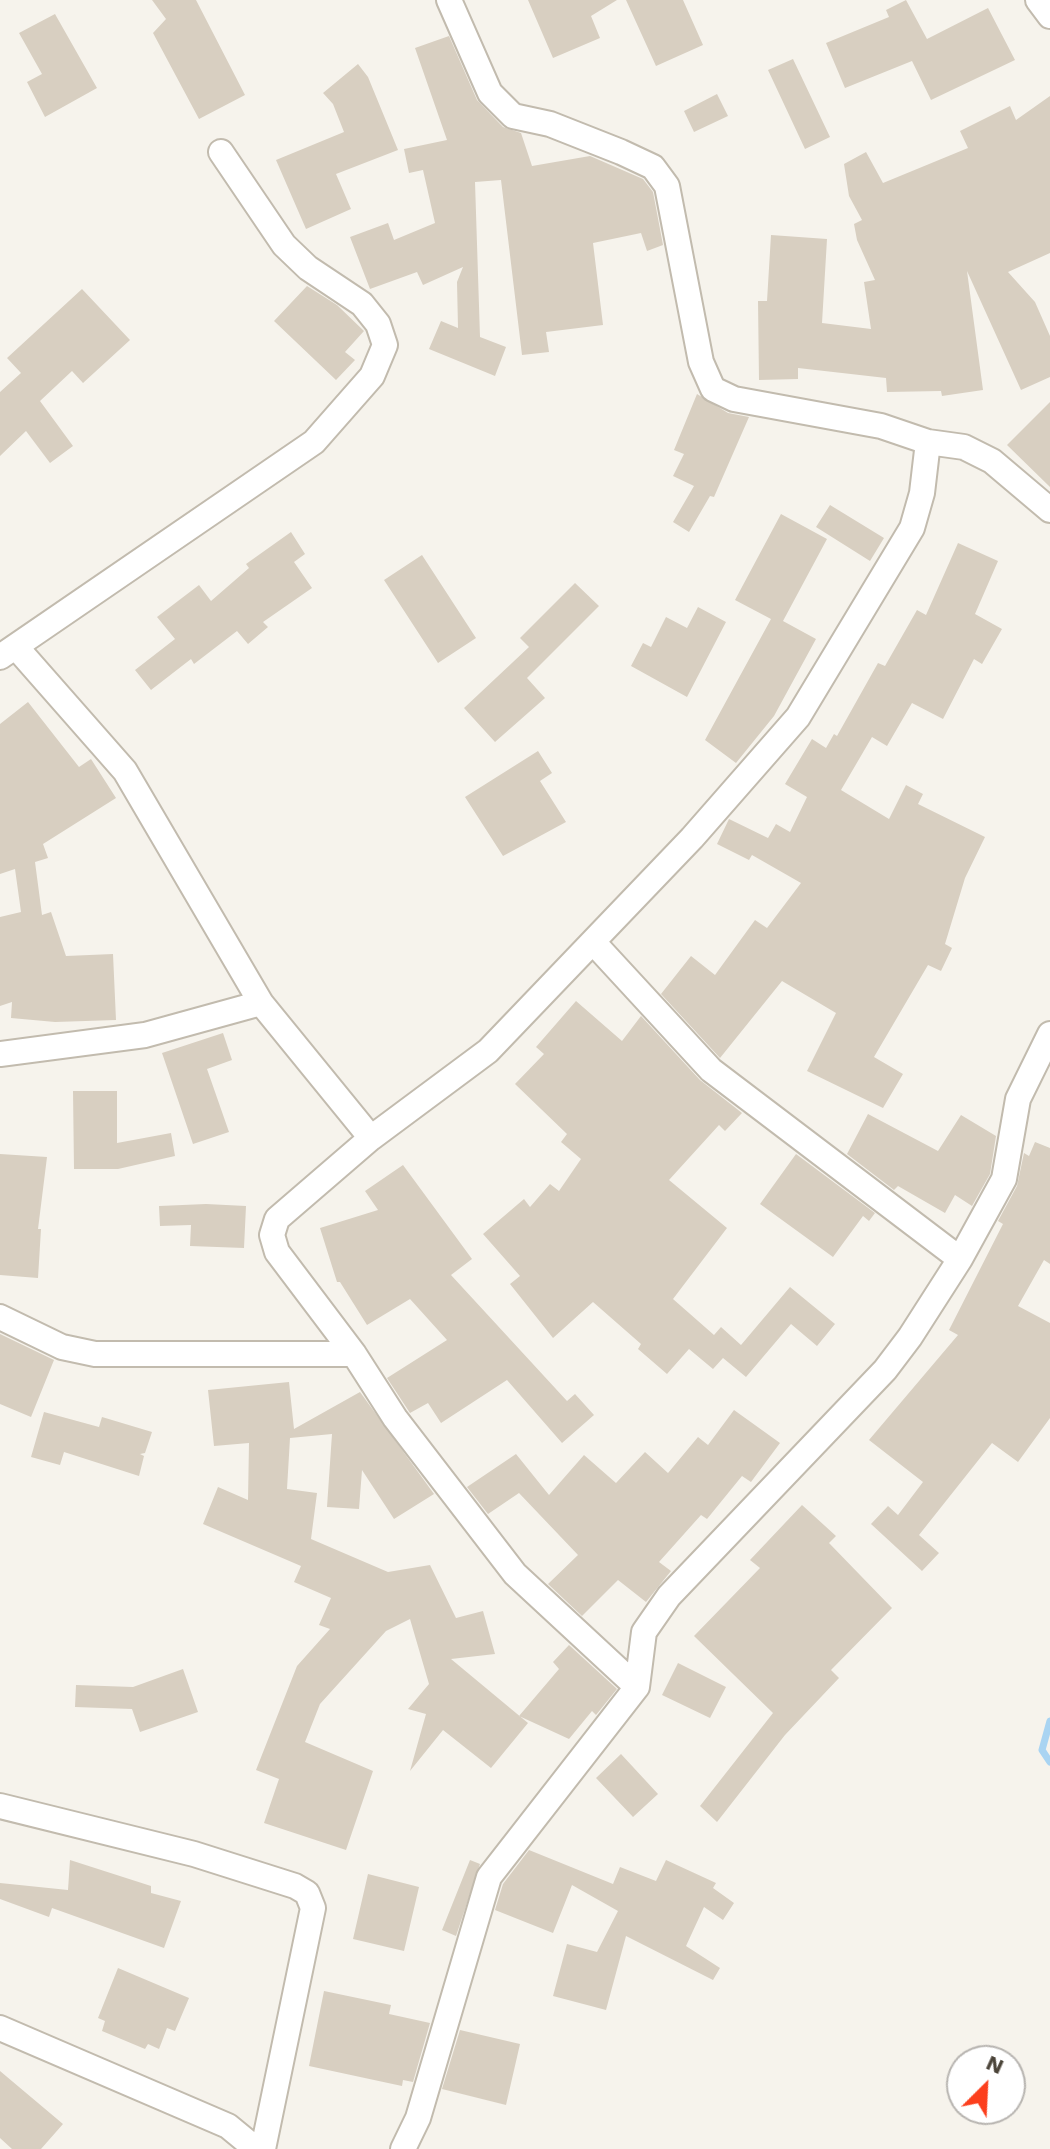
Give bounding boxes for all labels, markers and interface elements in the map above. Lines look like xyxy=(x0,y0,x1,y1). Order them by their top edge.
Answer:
north arrow xyxy=(946,2045,1026,2125)
text: N xyxy=(983,2050,1008,2079)

